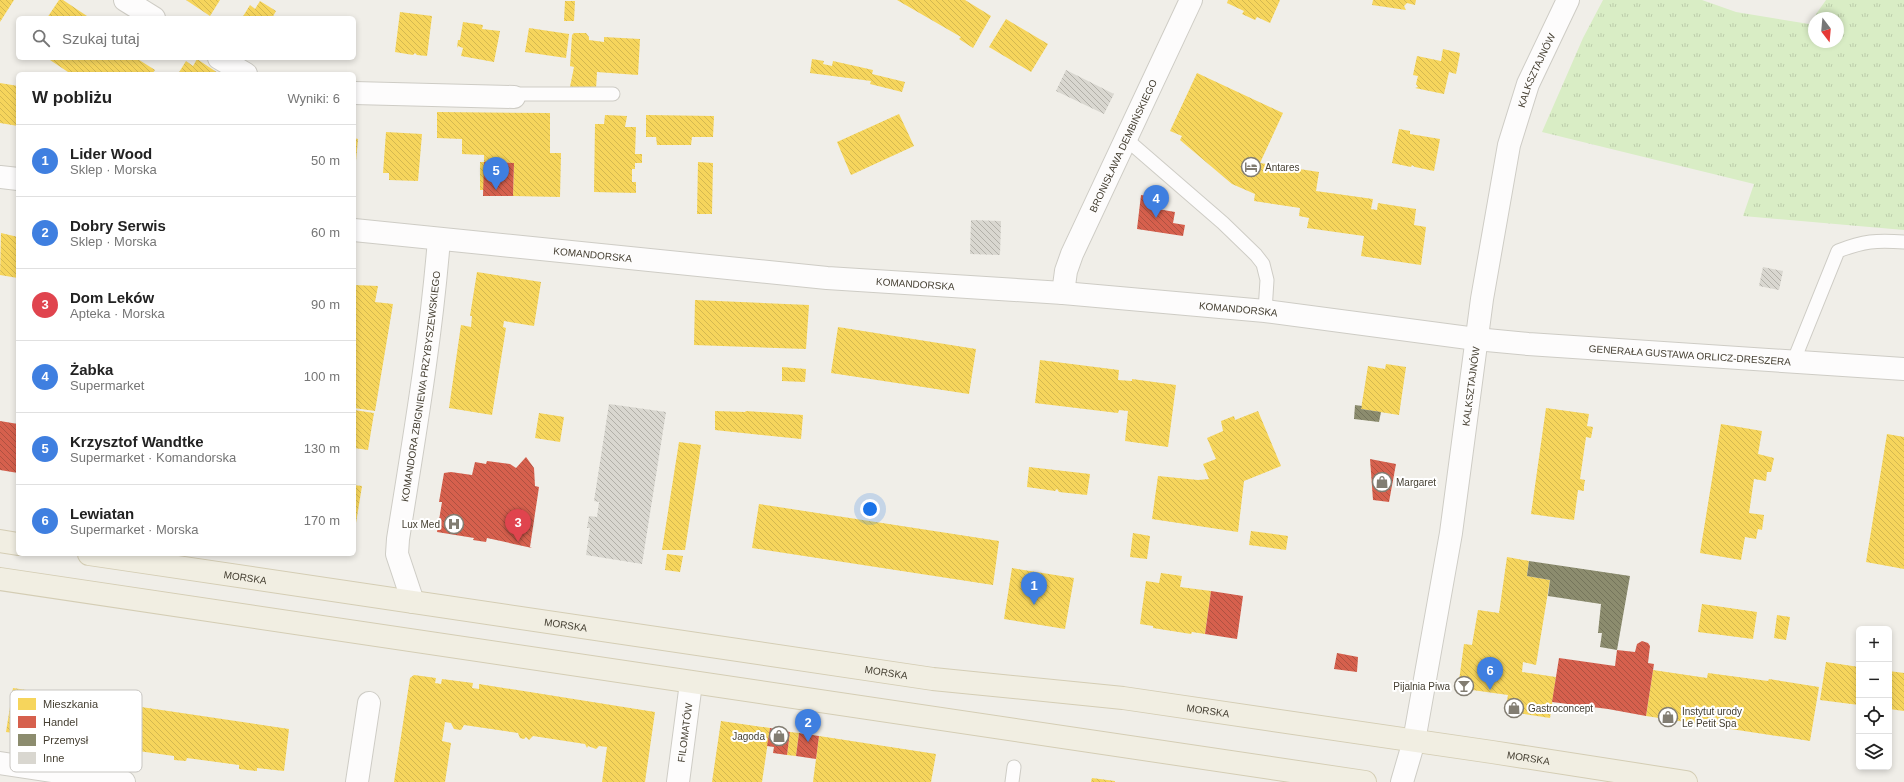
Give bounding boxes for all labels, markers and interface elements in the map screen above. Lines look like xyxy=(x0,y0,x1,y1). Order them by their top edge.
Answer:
north arrow xyxy=(1808,12,1844,48)
search box xyxy=(16,16,356,60)
icon: search xyxy=(30,27,52,49)
text: Szukaj tutaj xyxy=(62,30,140,47)
street label: KALKSZTAJNÓW xyxy=(1516,31,1557,109)
street label: BRONISŁAWA DEMBIŃSKIEGO xyxy=(1087,77,1159,214)
text: W pobliżu xyxy=(32,88,112,107)
text: Wyniki: 6 xyxy=(287,91,340,106)
text: Lider Wood xyxy=(70,145,152,162)
text: 1 xyxy=(41,153,49,168)
text: 50 m xyxy=(311,153,340,168)
hotel icon: Antares xyxy=(1240,156,1262,178)
pin: 5 xyxy=(483,157,509,190)
text: Sklep · Morska xyxy=(70,162,157,177)
place label: Antares xyxy=(1265,162,1299,173)
pin: 4 xyxy=(1143,185,1169,218)
text: Dobry Serwis xyxy=(70,217,166,234)
text: 2 xyxy=(41,225,49,240)
text: 60 m xyxy=(311,225,340,240)
text: Sklep · Morska xyxy=(70,234,157,249)
street label: KOMANDORSKA xyxy=(553,245,633,264)
street label: KOMANDORA ZBIGNIEWA PRZYBYSZEWSKIEGO xyxy=(399,270,442,503)
street label: KOMANDORSKA xyxy=(876,276,955,292)
text: Dom Leków xyxy=(70,289,154,306)
text: 3 xyxy=(41,297,49,312)
text: 90 m xyxy=(311,297,340,312)
street label: KOMANDORSKA xyxy=(1199,300,1279,318)
text: Apteka · Morska xyxy=(70,306,165,321)
street label: GENERAŁA GUSTAWA ORLICZ-DRESZERA xyxy=(1588,343,1792,367)
street label: KALKSZTAJNÓW xyxy=(1460,345,1481,427)
text: Żabka xyxy=(70,361,113,378)
text: 4 xyxy=(41,369,49,384)
text: 100 m xyxy=(304,369,340,384)
text: Supermarket xyxy=(70,378,144,393)
text: Krzysztof Wandtke xyxy=(70,433,204,450)
text: 5 xyxy=(41,441,49,456)
text: 130 m xyxy=(304,441,340,456)
text: Supermarket · Komandorska xyxy=(70,450,236,465)
shop icon: Margaret xyxy=(1371,471,1393,493)
place label: Margaret xyxy=(1396,477,1436,488)
your location xyxy=(860,499,880,519)
text: Lewiatan xyxy=(70,505,134,522)
pin: 3 xyxy=(505,509,531,542)
text: 6 xyxy=(41,513,49,528)
text: 170 m xyxy=(304,513,340,528)
hospital icon: Lux Med xyxy=(443,513,465,535)
place label: Lux Med xyxy=(402,519,440,530)
text: Supermarket · Morska xyxy=(70,522,199,537)
street label: MORSKA xyxy=(223,569,268,586)
pin: 1 xyxy=(1021,572,1047,605)
street label: MORSKA xyxy=(544,616,588,633)
map controls xyxy=(1856,626,1892,770)
button: + xyxy=(1856,626,1892,662)
pin: 6 xyxy=(1477,657,1503,690)
button: − xyxy=(1856,662,1892,698)
street label: MORSKA xyxy=(864,663,909,681)
bar icon: Pijalnia Piwa xyxy=(1453,675,1475,697)
place label: Pijalnia Piwa xyxy=(1393,681,1450,692)
legend xyxy=(10,690,142,772)
shop icon: Gastroconcept xyxy=(1503,697,1525,719)
text: Mieszkania xyxy=(43,698,99,710)
button: locate xyxy=(1856,698,1892,734)
street label: FILOMATÓW xyxy=(675,701,694,763)
street label: MORSKA xyxy=(1186,702,1231,719)
place label: Gastroconcept xyxy=(1528,703,1593,714)
shop icon: Instytut urody Le Petit Spa xyxy=(1657,706,1679,728)
place label: Instytut urody Le Petit Spa xyxy=(1682,706,1742,729)
pin: 2 xyxy=(795,709,821,742)
text: Handel xyxy=(43,716,78,728)
shop icon: Jagoda xyxy=(768,725,790,747)
place label: Jagoda xyxy=(732,731,765,742)
text: Przemysł xyxy=(43,734,89,746)
button: layers xyxy=(1856,734,1892,770)
street label: MORSKA xyxy=(1506,749,1551,766)
text: Inne xyxy=(43,752,64,764)

